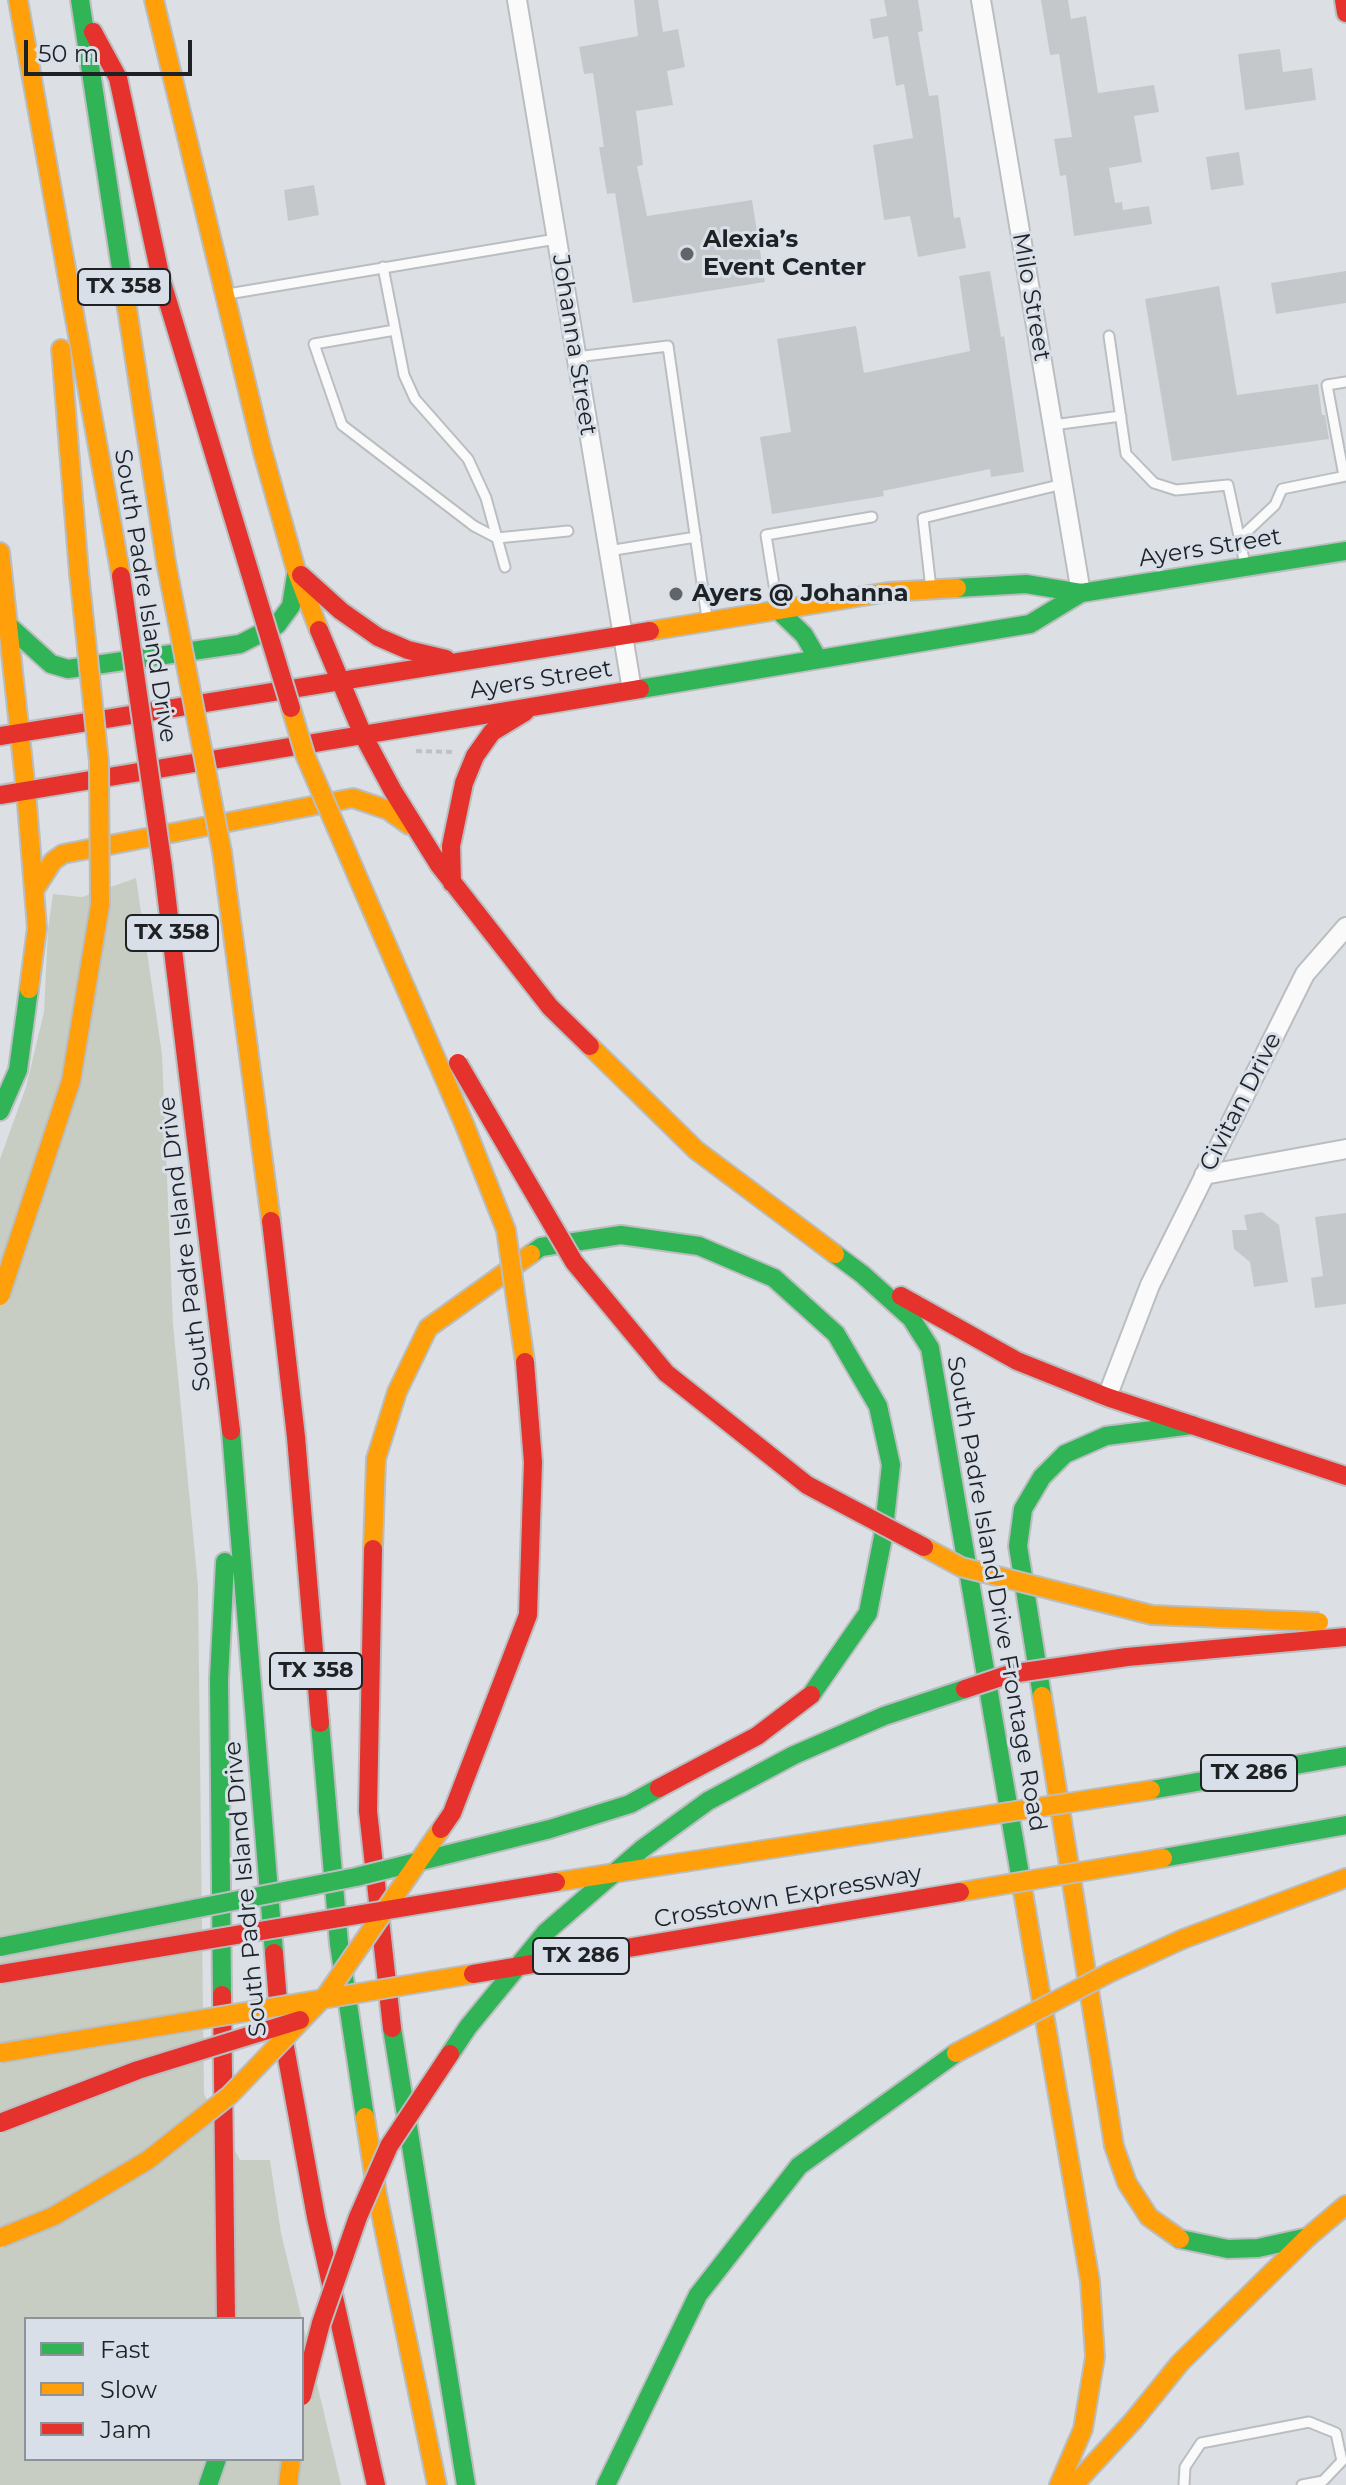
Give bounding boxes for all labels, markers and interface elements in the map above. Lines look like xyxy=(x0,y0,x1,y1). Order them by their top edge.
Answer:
scale bar xyxy=(28,24,196,74)
text: 50 m xyxy=(38,39,99,68)
place label: Alexia’s Event Center xyxy=(703,226,866,282)
street label: Milo Street xyxy=(1006,231,1056,363)
marker: Alexia’s Event Center xyxy=(678,245,696,263)
street label: Johanna Street xyxy=(545,252,603,438)
road number: TX 358 xyxy=(78,269,170,305)
street label: South Padre Island Drive xyxy=(108,447,182,745)
street label: Ayers Street xyxy=(1137,523,1283,573)
place label: Ayers @ Johanna xyxy=(692,580,908,608)
marker: Ayers @ Johanna xyxy=(667,585,685,603)
street label: Ayers Street xyxy=(468,655,614,705)
road number: TX 358 xyxy=(126,915,218,951)
street label: Civitan Drive xyxy=(1194,1028,1288,1176)
street label: South Padre Island Drive xyxy=(153,1095,217,1393)
street label: South Padre Island Drive Frontage Road xyxy=(940,1354,1052,1834)
road number: TX 358 xyxy=(270,1653,362,1689)
street label: South Padre Island Drive xyxy=(219,1740,273,2038)
road number: TX 286 xyxy=(1201,1755,1297,1791)
street label: Crosstown Expressway xyxy=(652,1859,924,1935)
road number: TX 286 xyxy=(533,1938,629,1974)
legend xyxy=(24,2317,304,2461)
text: Fast xyxy=(100,2335,150,2364)
text: Slow xyxy=(100,2375,157,2404)
text: Jam xyxy=(100,2415,152,2444)

